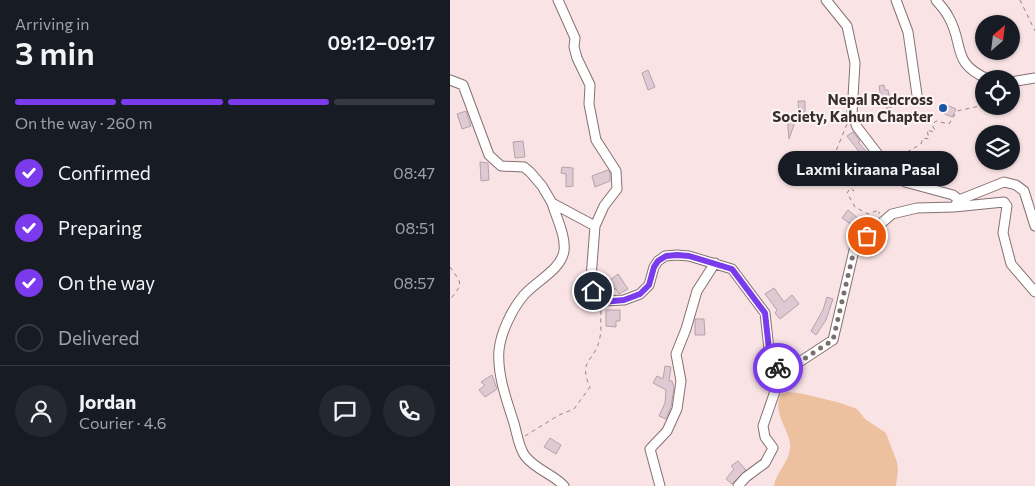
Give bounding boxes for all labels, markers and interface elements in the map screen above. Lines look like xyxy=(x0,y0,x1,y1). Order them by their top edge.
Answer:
text: Arriving in xyxy=(15,14,89,33)
north arrow xyxy=(975,15,1020,60)
map controls xyxy=(975,15,1020,170)
text: 09:12–09:17 xyxy=(327,31,435,54)
text: 3 min xyxy=(15,32,95,72)
button: locate xyxy=(975,70,1020,115)
place label: Nepal Redcross Society, Kahun Chapter xyxy=(772,90,933,125)
marker: Nepal Redcross Society, Kahun Chapter xyxy=(937,102,949,114)
text: On the way · 260 m xyxy=(15,113,153,132)
button: layers xyxy=(975,125,1020,170)
callout: Laxmi kiraana Pasal xyxy=(777,151,957,186)
icon: check xyxy=(15,159,43,187)
text: Laxmi kiraana Pasal xyxy=(796,159,940,178)
text: Confirmed xyxy=(58,161,151,184)
text: 08:47 xyxy=(393,163,435,182)
icon: check xyxy=(15,214,43,242)
pin xyxy=(846,215,888,257)
text: Preparing xyxy=(58,216,142,239)
text: 08:51 xyxy=(395,218,435,237)
icon: bag xyxy=(853,222,881,250)
icon: check xyxy=(15,269,43,297)
pin xyxy=(572,270,614,312)
text: On the way xyxy=(58,271,155,294)
text: 08:57 xyxy=(393,273,435,292)
icon: home xyxy=(579,277,607,305)
text: Delivered xyxy=(58,326,139,349)
courier xyxy=(753,343,803,393)
icon: bike xyxy=(764,354,792,382)
button: person xyxy=(15,385,67,437)
button: chat xyxy=(319,385,371,437)
button: phone xyxy=(383,385,435,437)
text: Jordan xyxy=(79,390,136,413)
text: Courier · 4.6 xyxy=(79,413,166,432)

